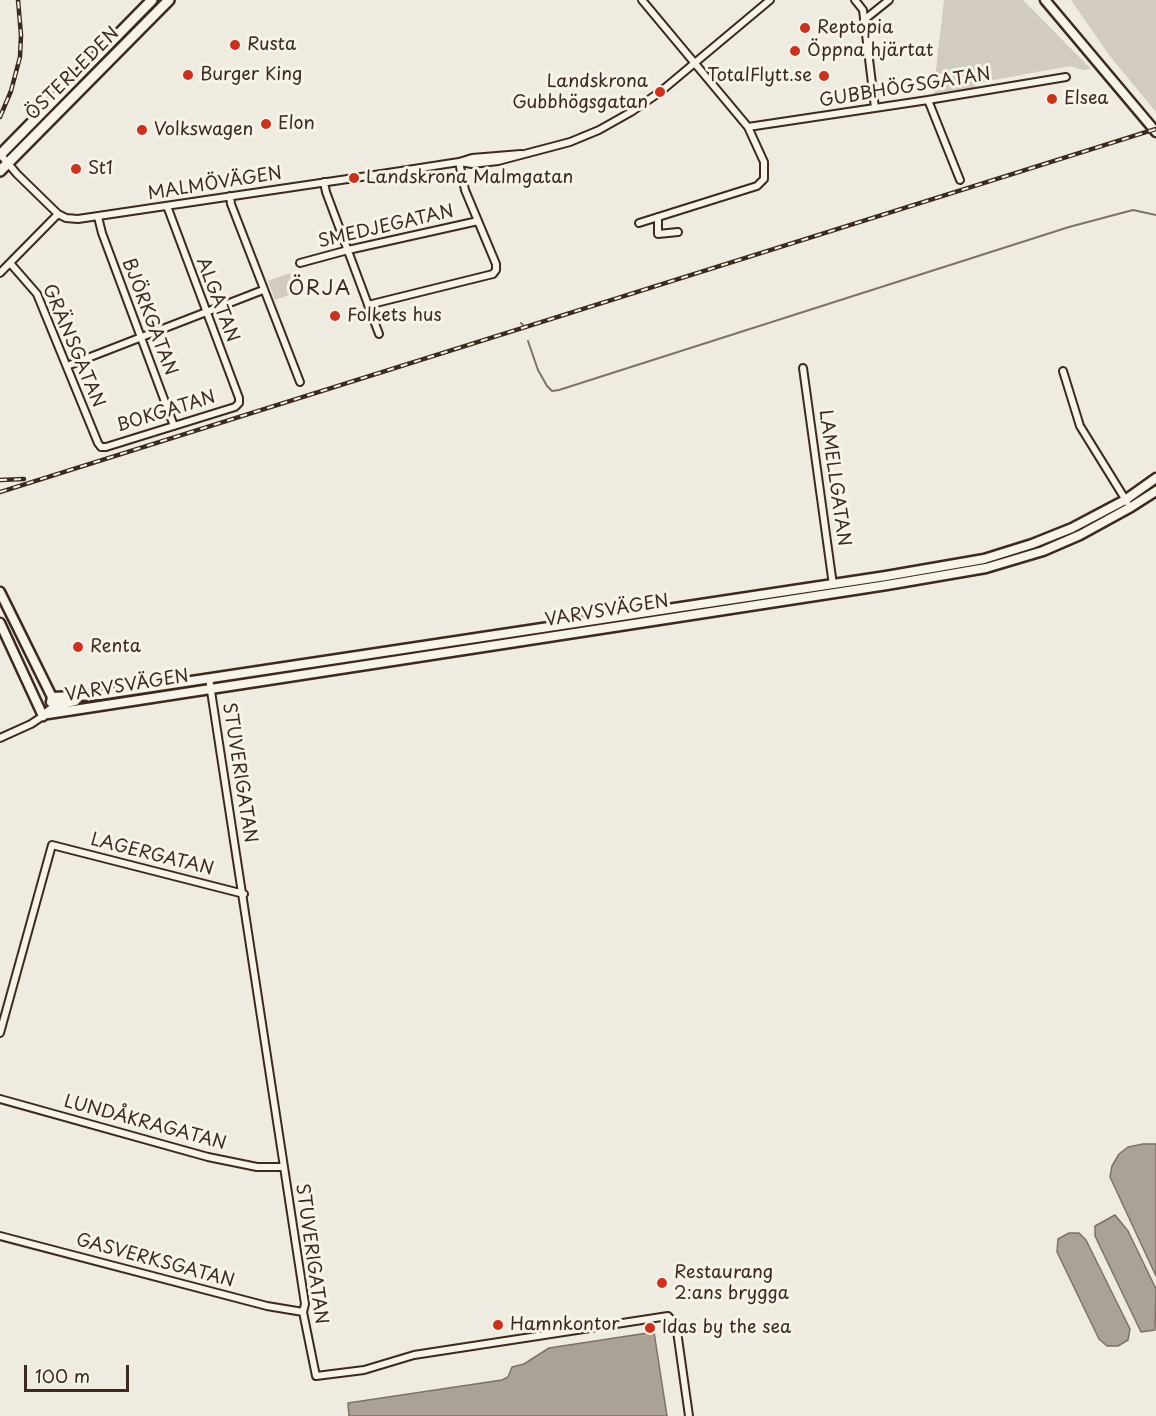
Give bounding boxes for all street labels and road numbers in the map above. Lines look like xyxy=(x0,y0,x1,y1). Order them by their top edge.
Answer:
street label: ÖSTERLEDEN xyxy=(22,23,124,125)
street label: GUBBHÖGSGATAN xyxy=(818,64,992,112)
street label: MALMÖVÄGEN xyxy=(146,163,284,205)
street label: SMEDJEGATAN xyxy=(316,201,456,253)
street label: BJÖRKGATAN xyxy=(117,255,181,379)
street label: ALGATAN xyxy=(191,255,243,345)
street label: GRÄNSGATAN xyxy=(37,281,109,411)
street label: BOKGATAN xyxy=(114,387,218,437)
street label: LAMELLGATAN xyxy=(814,408,854,548)
street label: VARVSVÄGEN xyxy=(544,591,670,631)
street label: VARVSVÄGEN xyxy=(64,666,190,706)
street label: STUVERIGATAN xyxy=(217,701,261,845)
street label: LAGERGATAN xyxy=(88,829,216,881)
street label: LUNDÅKRAGATAN xyxy=(62,1091,228,1155)
street label: STUVERIGATAN xyxy=(290,1182,332,1326)
street label: GASVERKSGATAN xyxy=(73,1229,237,1293)

